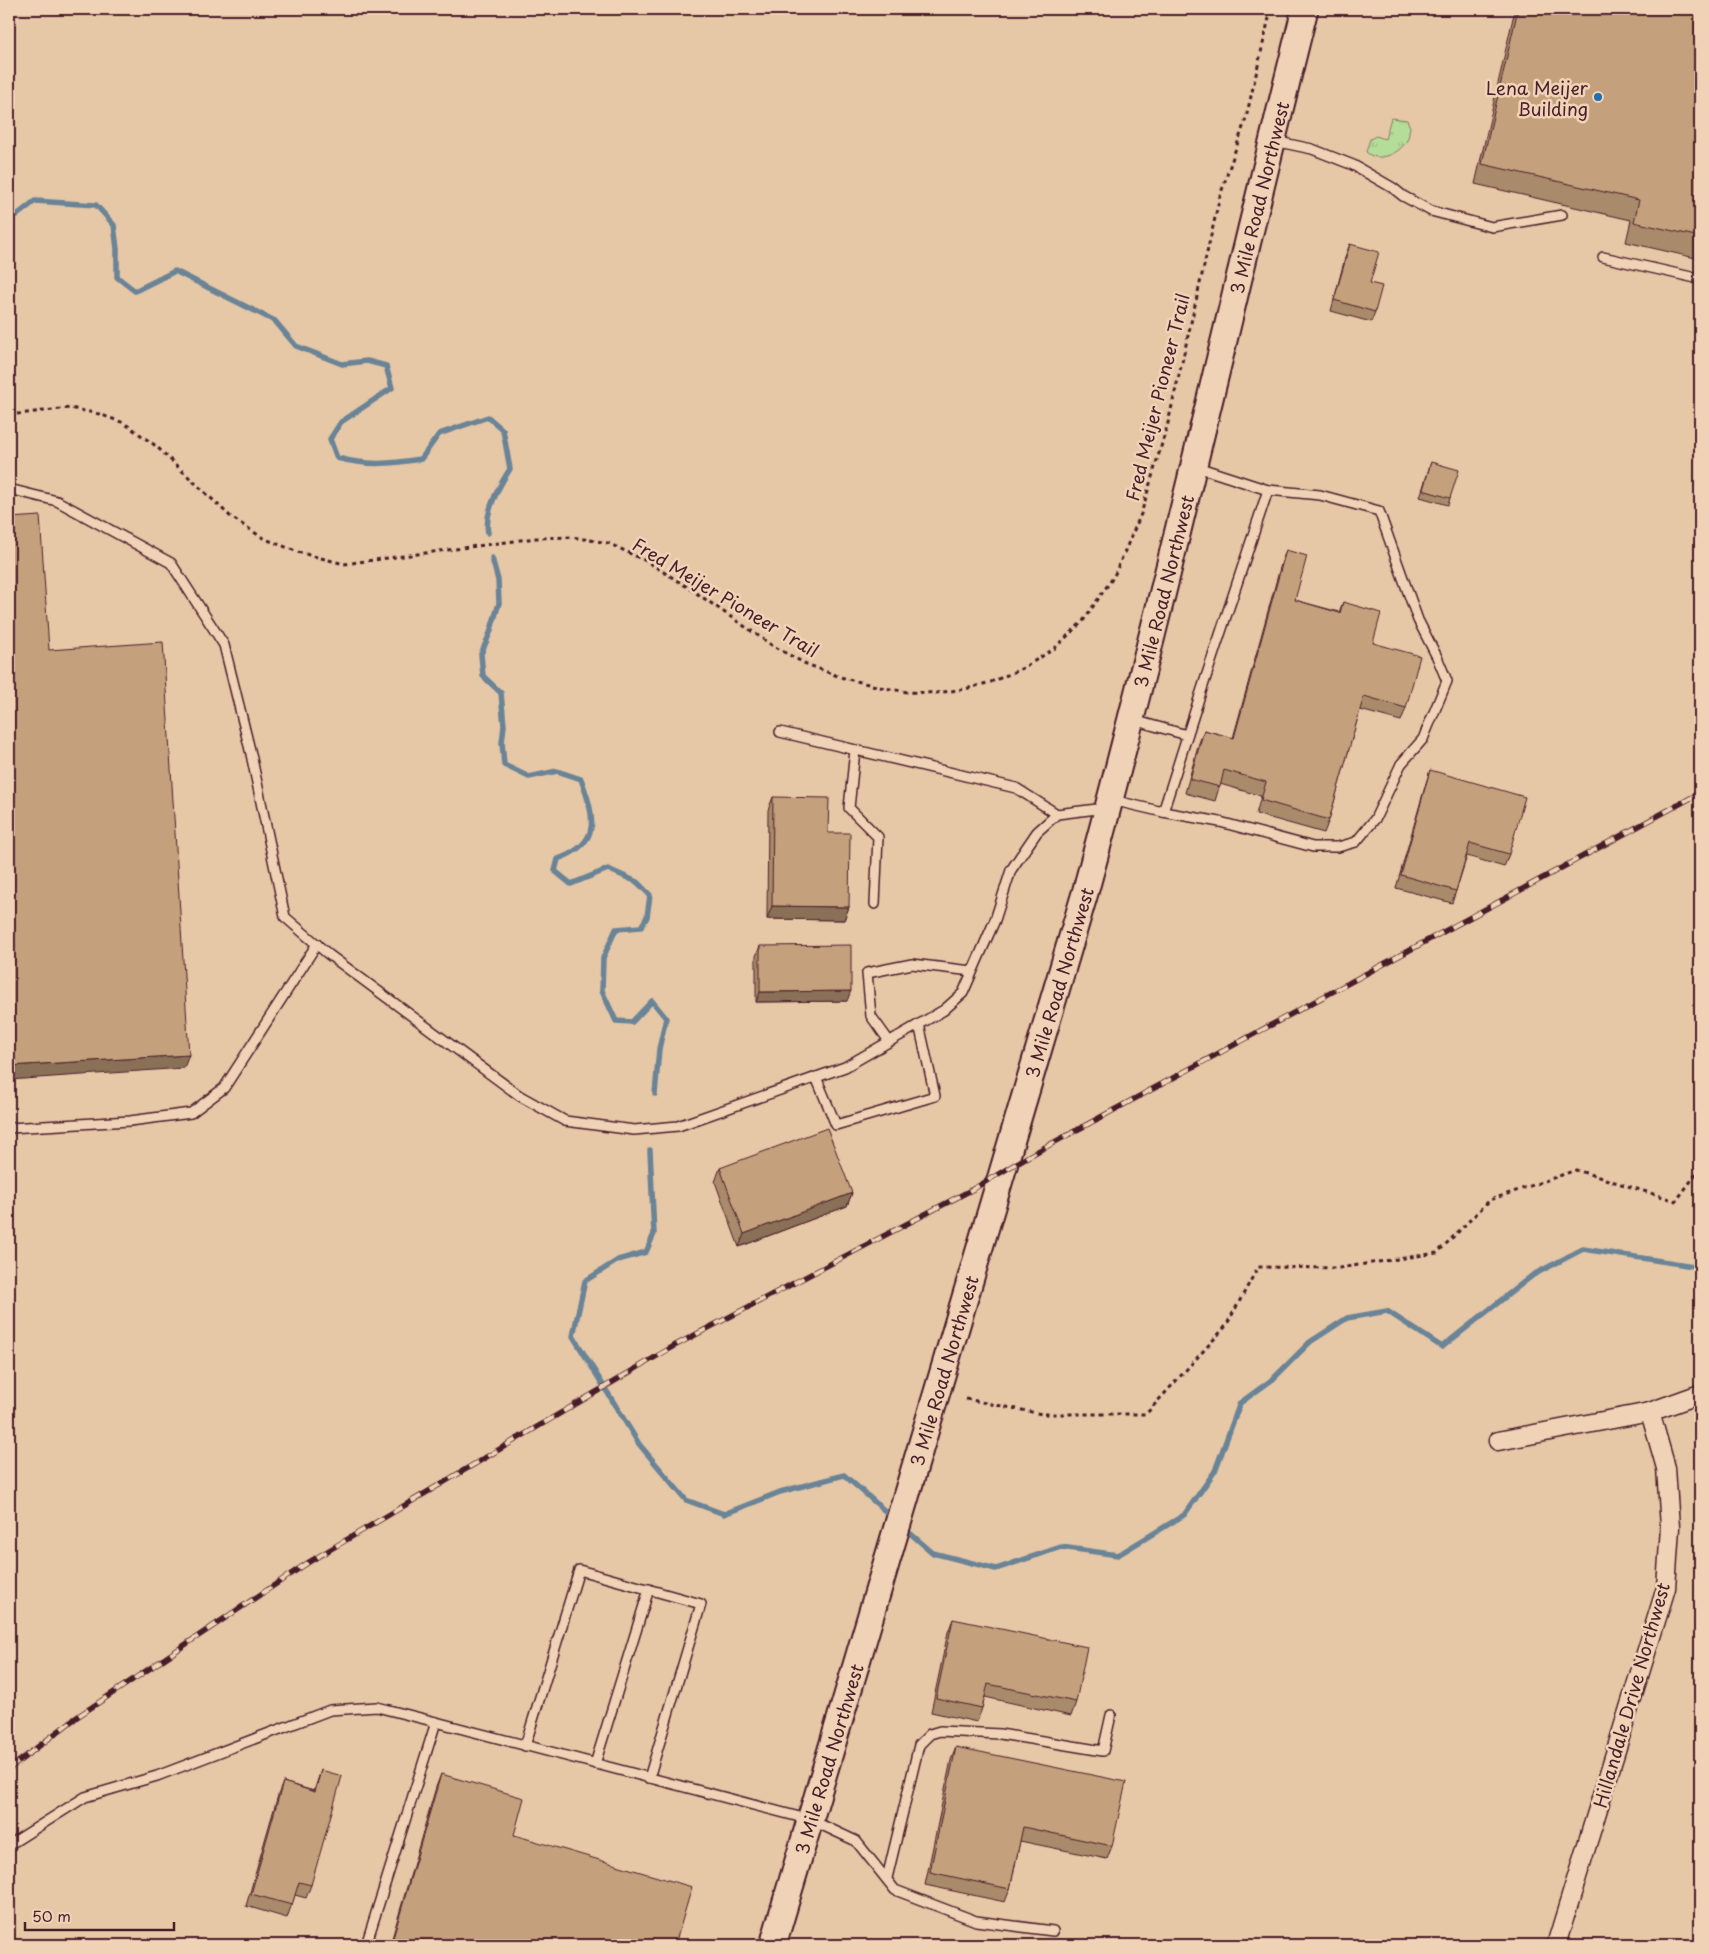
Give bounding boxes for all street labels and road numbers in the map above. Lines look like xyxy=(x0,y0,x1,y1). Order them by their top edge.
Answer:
street label: 3 Mile Road Northwest xyxy=(1222,98,1295,297)
street label: Fred Meijer Pioneer Trail xyxy=(1118,290,1196,504)
street label: 3 Mile Road Northwest xyxy=(1126,492,1200,690)
street label: Fred Meijer Pioneer Trail xyxy=(628,531,824,663)
street label: 3 Mile Road Northwest xyxy=(1017,884,1099,1081)
street label: 3 Mile Road Northwest xyxy=(902,1272,984,1469)
street label: Hillandale Drive Northwest xyxy=(1586,1579,1676,1811)
street label: 3 Mile Road Northwest xyxy=(787,1660,869,1858)

